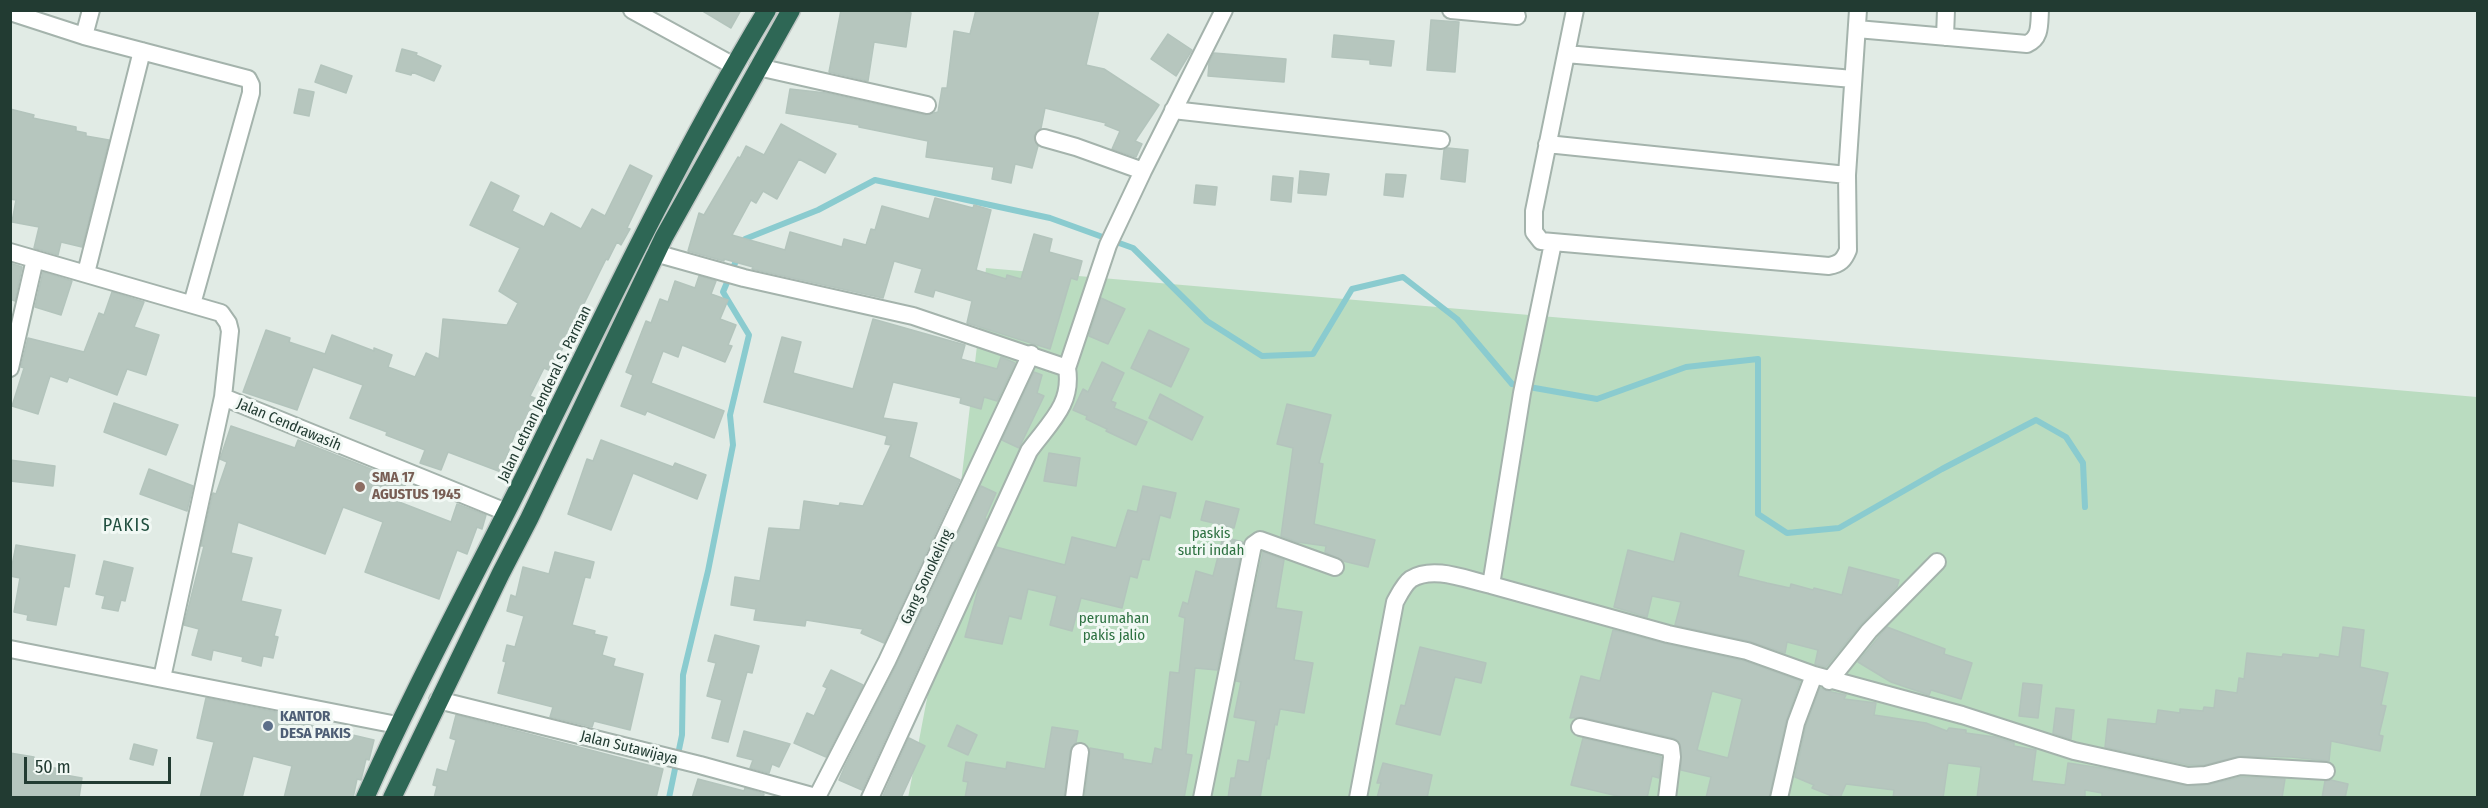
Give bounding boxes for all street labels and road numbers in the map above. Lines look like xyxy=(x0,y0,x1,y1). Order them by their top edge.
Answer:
street label: Jalan Letnan Jenderal S. Parman xyxy=(494,303,596,485)
street label: Jalan Cendrawasih xyxy=(234,395,344,455)
street label: Gang Sonokeling xyxy=(897,527,957,627)
street label: Jalan Sutawijaya xyxy=(578,727,680,769)

